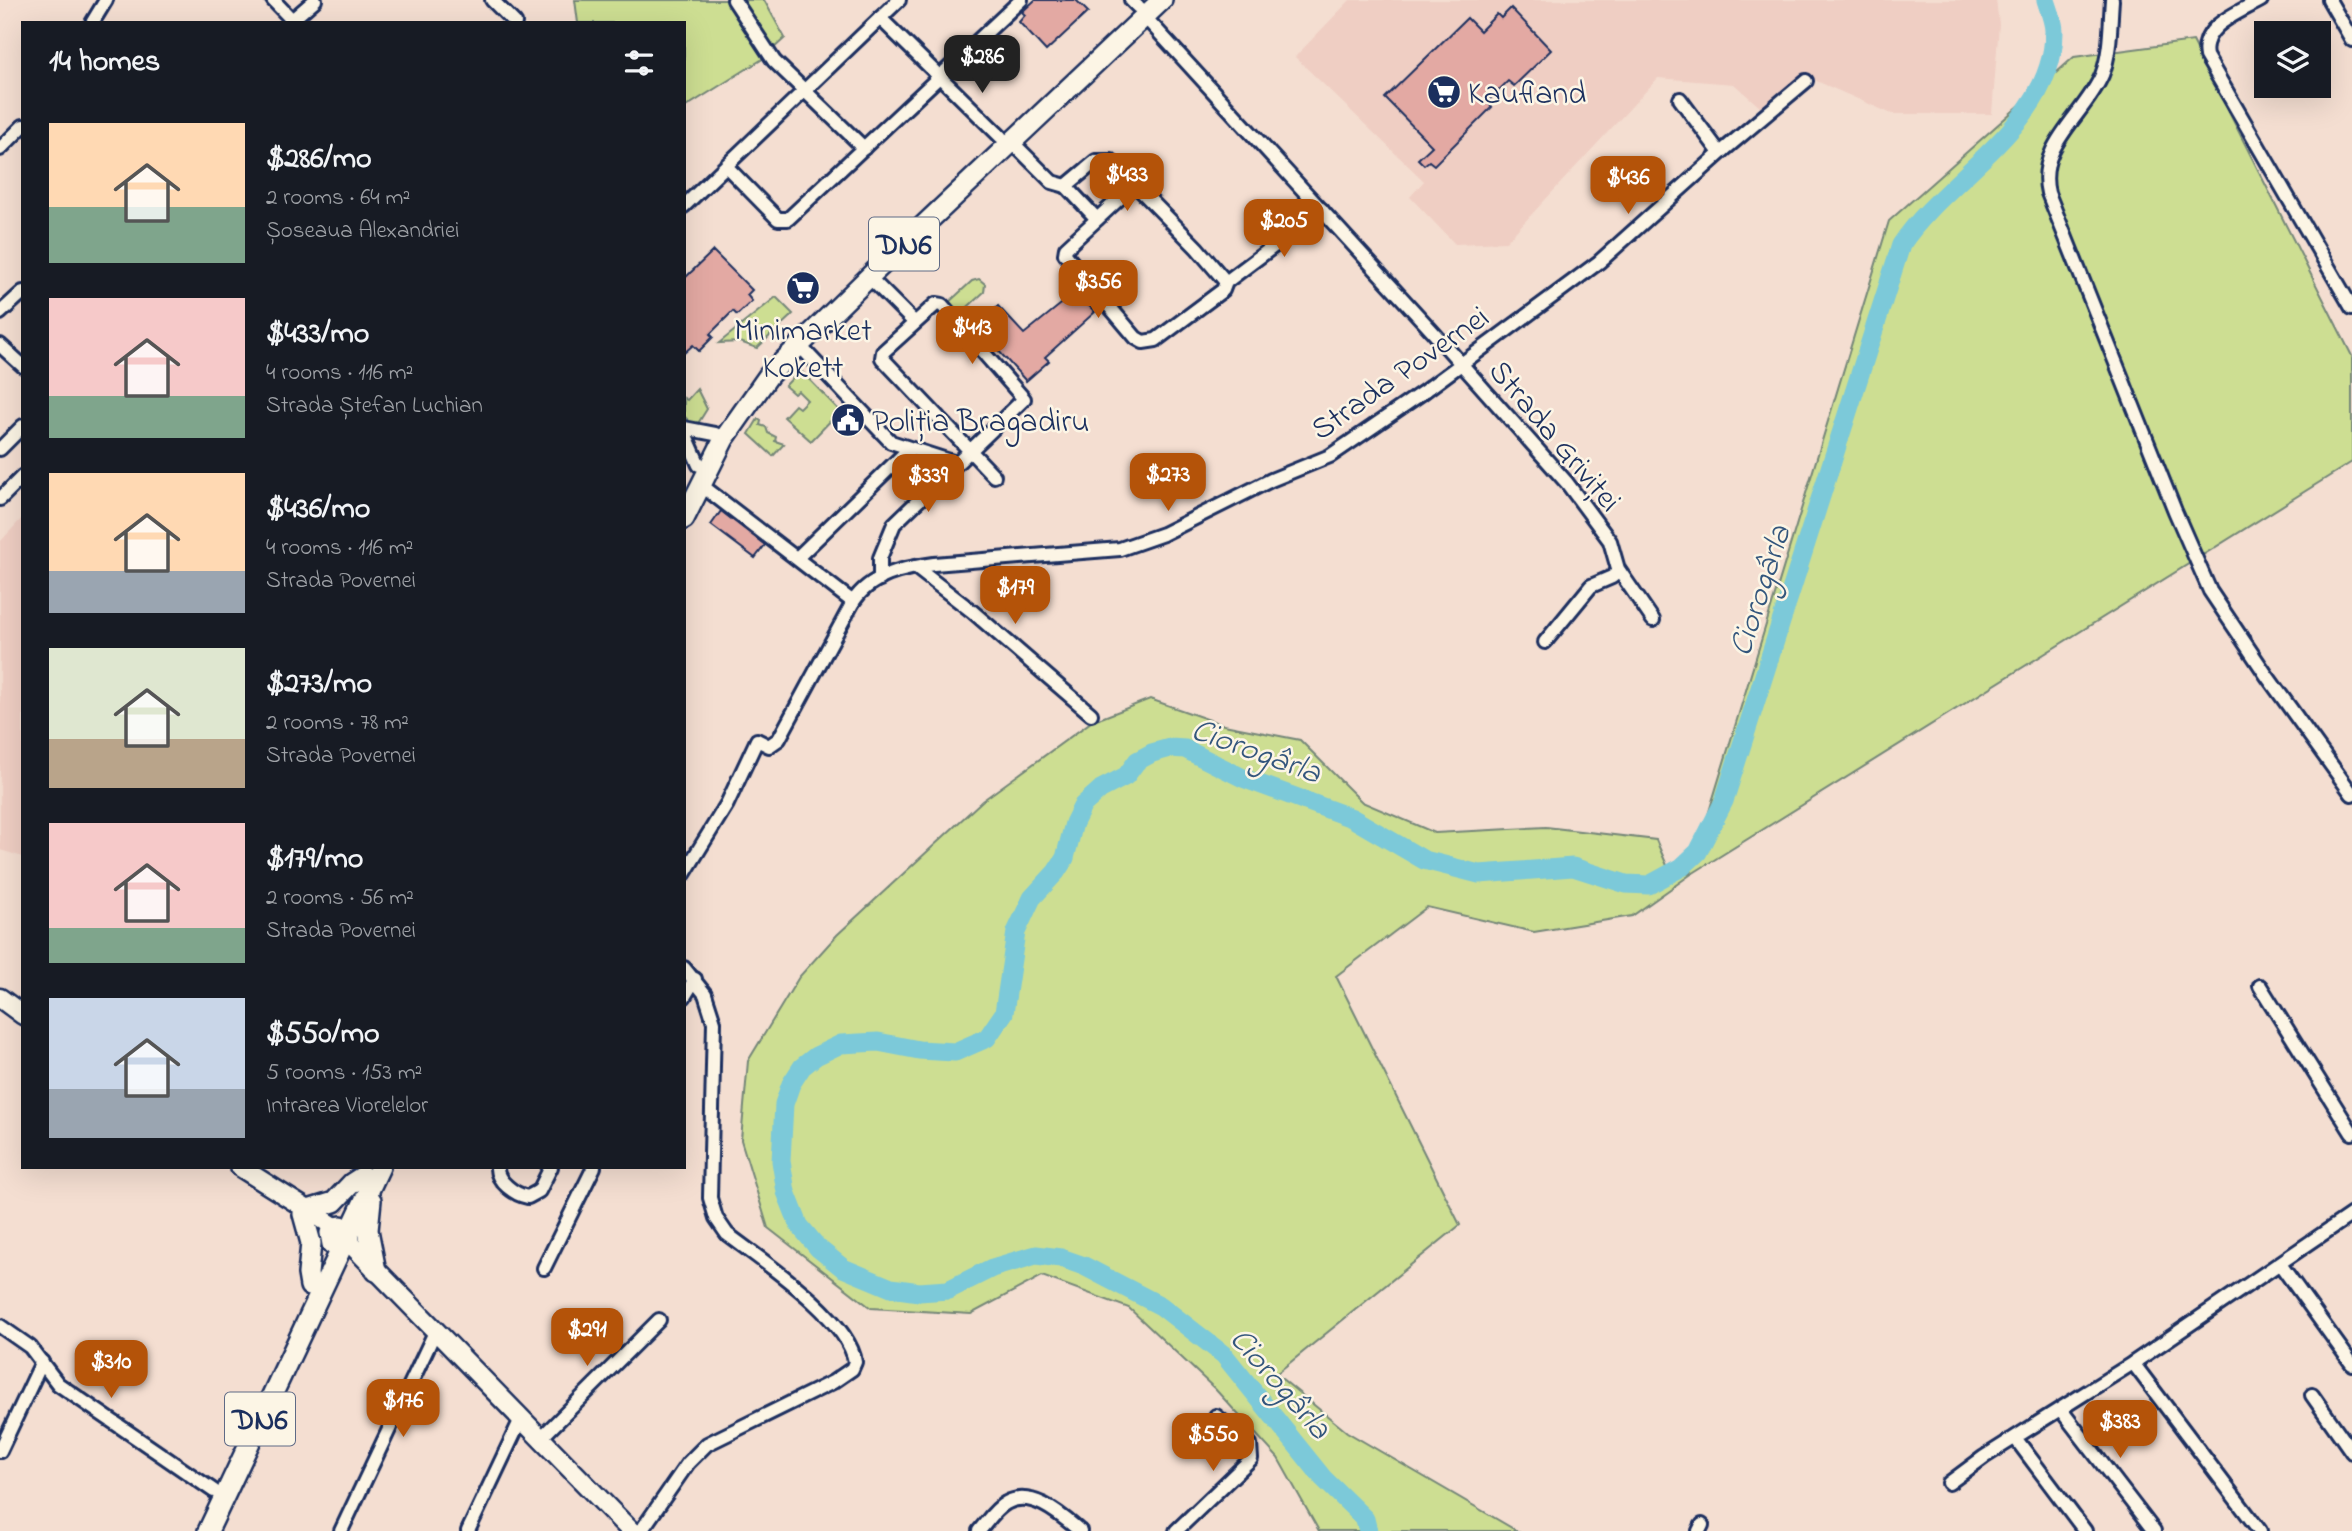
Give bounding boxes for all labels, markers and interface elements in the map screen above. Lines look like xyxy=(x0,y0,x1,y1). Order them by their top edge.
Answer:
map controls xyxy=(2254,21,2331,98)
button: layers xyxy=(2254,21,2331,98)
pin: $286 xyxy=(941,36,1023,95)
text: 14 homes xyxy=(49,41,160,85)
text: $286 xyxy=(960,41,1004,74)
icon: filters xyxy=(620,44,658,82)
place label: Kaufland xyxy=(1468,72,1586,119)
supermarket icon: Kaufland xyxy=(1425,73,1463,111)
text: $286/mo xyxy=(266,138,372,182)
icon: home xyxy=(105,151,189,235)
pin: $433 xyxy=(1086,154,1168,213)
pin: $436 xyxy=(1587,156,1669,216)
text: $433 xyxy=(1106,159,1148,192)
text: $436 xyxy=(1606,162,1650,195)
text: 2 rooms · 64 m² xyxy=(266,182,410,215)
pin: $205 xyxy=(1243,200,1325,259)
text: $205 xyxy=(1260,205,1308,238)
text: Șoseaua Alexandriei xyxy=(266,215,459,248)
road number: DN6 xyxy=(869,218,939,270)
pin: $356 xyxy=(1057,260,1139,320)
text: $356 xyxy=(1075,266,1121,299)
supermarket icon: Minimarket Kokett xyxy=(784,269,822,307)
street label: Strada Povernei xyxy=(1302,296,1500,454)
pin: $413 xyxy=(931,306,1013,366)
place label: Minimarket Kokett xyxy=(734,309,872,393)
text: $413 xyxy=(952,312,992,345)
text: $433/mo xyxy=(266,313,369,357)
icon: home xyxy=(105,326,189,410)
street label: Strada Griviței xyxy=(1475,351,1631,524)
text: 4 rooms · 116 m² xyxy=(266,357,413,390)
text: Strada Ștefan Luchian xyxy=(266,390,483,423)
place label: Poliția Bragadiru xyxy=(872,400,1090,447)
public building icon: Poliția Bragadiru xyxy=(829,401,867,439)
pin: $339 xyxy=(887,454,969,514)
pin: $273 xyxy=(1127,454,1209,513)
text: $273 xyxy=(1146,459,1190,492)
text: $339 xyxy=(908,460,948,493)
text: $436/mo xyxy=(266,488,370,532)
icon: home xyxy=(105,501,189,585)
water label: Ciorogârla xyxy=(1718,519,1807,663)
text: 4 rooms · 116 m² xyxy=(266,532,413,565)
text: Strada Povernei xyxy=(266,565,416,598)
pin: $179 xyxy=(974,566,1056,626)
text: $179 xyxy=(996,572,1034,605)
text: $273/mo xyxy=(266,663,372,707)
icon: home xyxy=(105,676,189,760)
text: 2 rooms · 78 m² xyxy=(266,707,409,740)
water label: Ciorogârla xyxy=(1184,707,1328,800)
text: Strada Povernei xyxy=(266,740,416,773)
text: $179/mo xyxy=(266,838,363,882)
icon: home xyxy=(105,851,189,935)
text: 2 rooms · 56 m² xyxy=(266,882,414,915)
text: Strada Povernei xyxy=(266,915,416,948)
text: $550/mo xyxy=(266,1013,380,1057)
icon: home xyxy=(105,1026,189,1110)
text: 5 rooms · 153 m² xyxy=(266,1057,422,1090)
text: Intrarea Viorelelor xyxy=(266,1090,428,1123)
pin: $291 xyxy=(546,1308,628,1368)
text: $291 xyxy=(567,1314,607,1347)
water label: Ciorogârla xyxy=(1216,1318,1342,1453)
pin: $310 xyxy=(70,1340,152,1400)
text: $310 xyxy=(91,1346,131,1379)
pin: $176 xyxy=(362,1380,444,1439)
text: $176 xyxy=(383,1385,423,1418)
road number: DN6 xyxy=(225,1392,295,1446)
pin: $383 xyxy=(2079,1400,2161,1460)
text: $383 xyxy=(2099,1406,2141,1439)
pin: $550 xyxy=(1172,1414,1254,1473)
text: $550 xyxy=(1188,1419,1238,1452)

